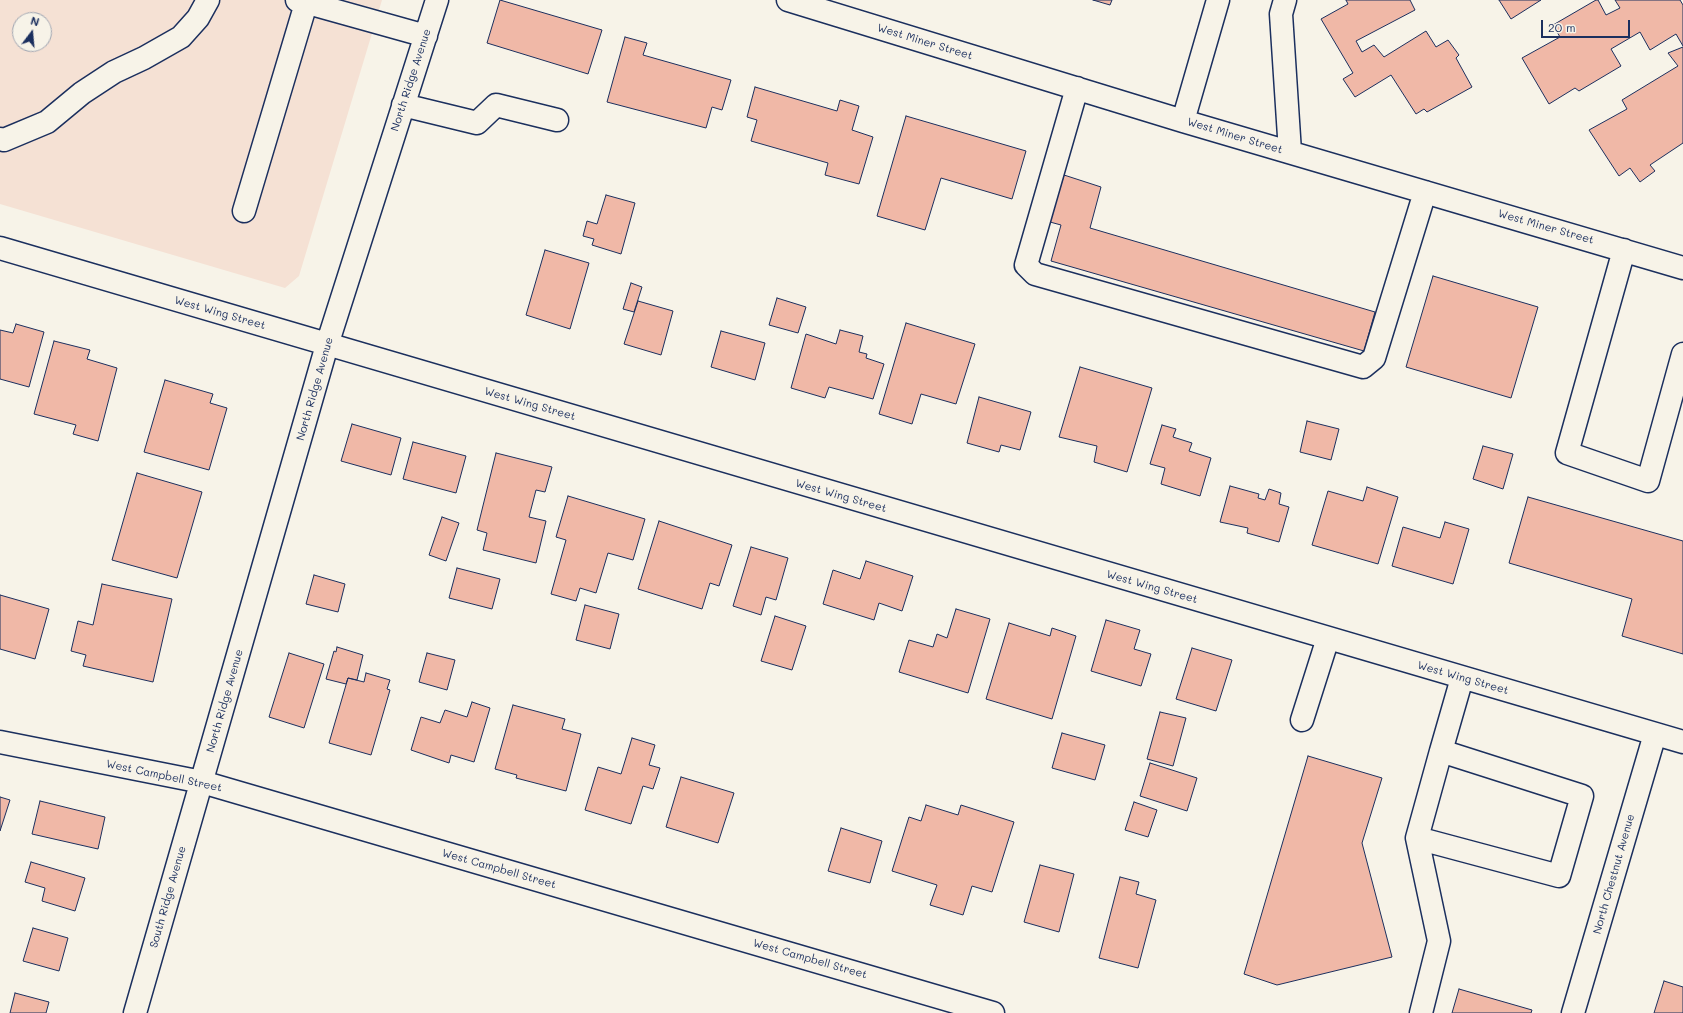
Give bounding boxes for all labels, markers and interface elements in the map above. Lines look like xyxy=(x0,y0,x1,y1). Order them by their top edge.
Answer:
north arrow xyxy=(12,12,52,52)
scale bar xyxy=(1543,12,1632,38)
text: N xyxy=(29,13,41,29)
text: 20 m xyxy=(1548,19,1576,35)
street label: West Miner Street xyxy=(876,21,974,63)
street label: North Ridge Avenue xyxy=(388,27,434,133)
street label: West Miner Street xyxy=(1186,115,1284,157)
street label: West Miner Street xyxy=(1496,207,1596,247)
street label: West Wing Street xyxy=(173,294,267,332)
street label: North Ridge Avenue xyxy=(294,336,336,442)
street label: West Wing Street xyxy=(483,385,577,423)
street label: West Wing Street xyxy=(794,477,888,515)
street label: West Wing Street xyxy=(1105,568,1199,606)
street label: North Ridge Avenue xyxy=(204,648,246,754)
street label: West Wing Street xyxy=(1416,659,1510,697)
street label: West Campbell Street xyxy=(105,757,223,795)
street label: North Chestnut Avenue xyxy=(1591,812,1637,936)
street label: South Ridge Avenue xyxy=(147,844,189,950)
street label: West Campbell Street xyxy=(440,846,558,892)
street label: West Campbell Street xyxy=(751,936,869,982)

